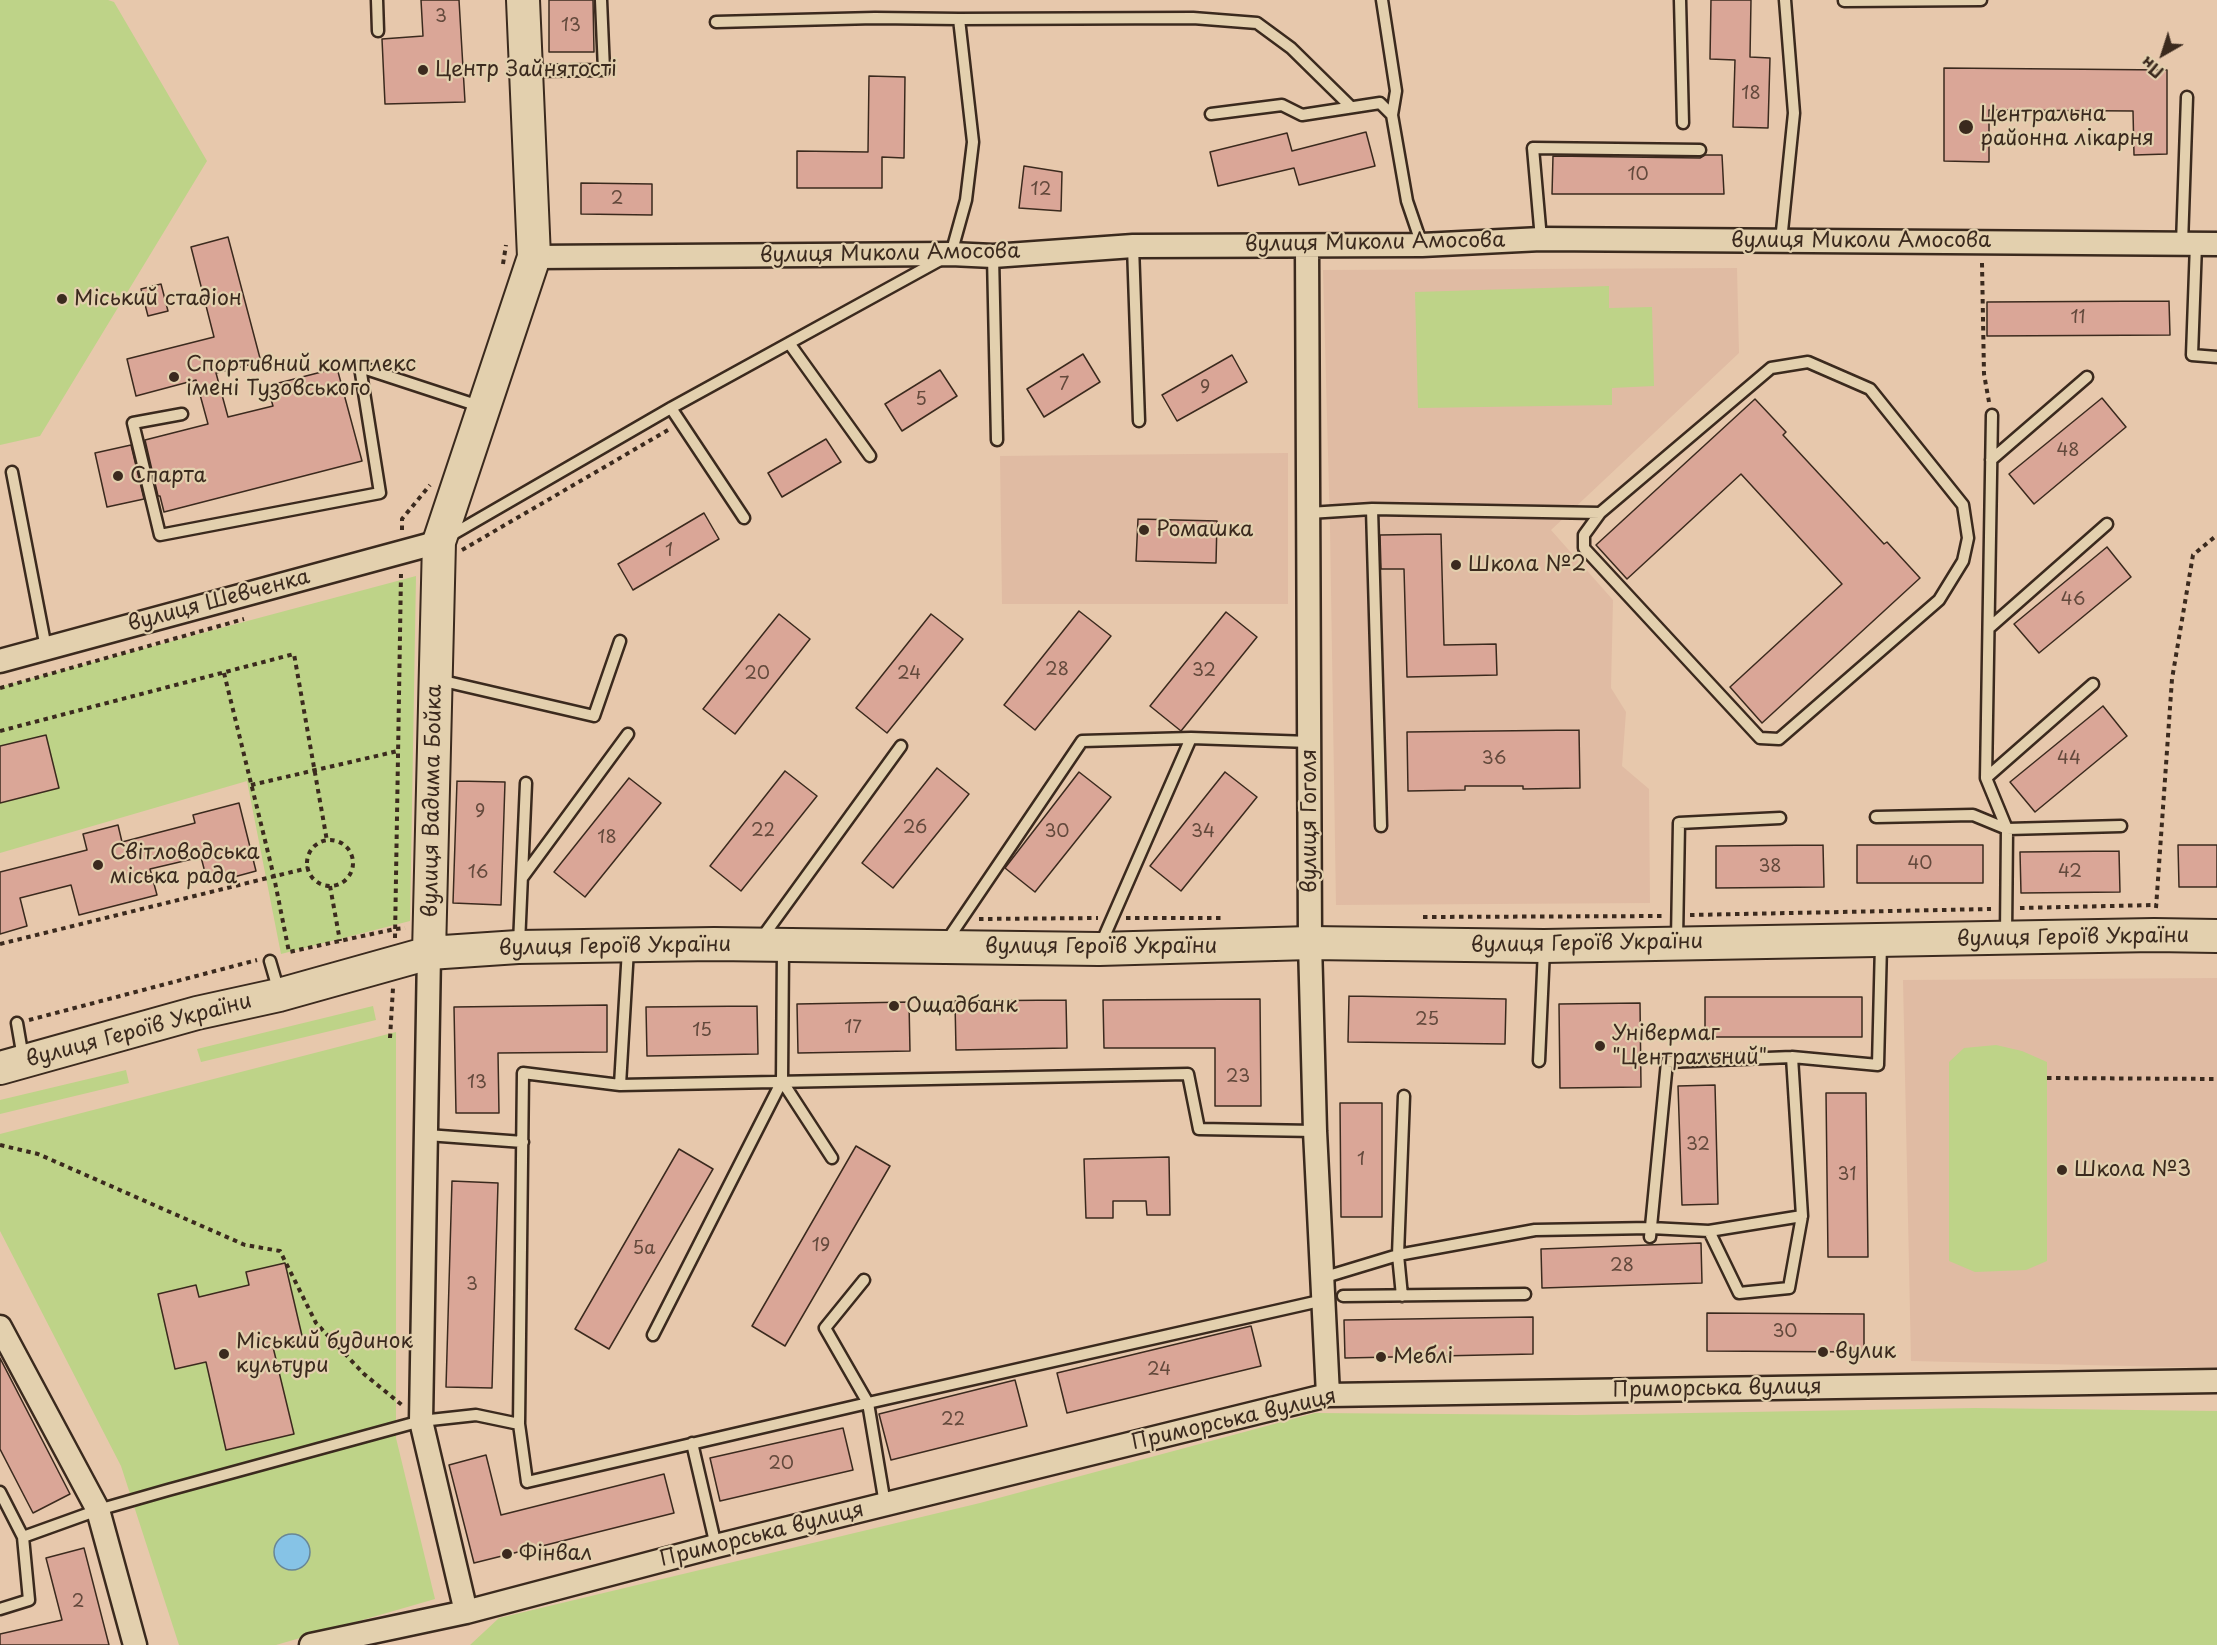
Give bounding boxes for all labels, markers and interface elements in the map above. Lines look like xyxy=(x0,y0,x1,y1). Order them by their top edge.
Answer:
house number: 3 xyxy=(435,6,447,28)
house number: 13 xyxy=(561,15,581,37)
north arrow xyxy=(2133,24,2193,84)
text: Пн xyxy=(2135,51,2168,85)
place label: Центр Зайнятості xyxy=(435,57,617,83)
marker: Центр Зайнятості xyxy=(416,63,430,77)
house number: 18 xyxy=(1741,83,1761,105)
place label: Центральна районна лікарня xyxy=(1980,102,2154,152)
marker: Центральна районна лікарня xyxy=(1957,118,1975,136)
house number: 10 xyxy=(1627,164,1649,186)
house number: 12 xyxy=(1031,179,1051,201)
house number: 2 xyxy=(611,188,623,210)
street label: вулиця Миколи Амосова xyxy=(1245,228,1505,258)
street label: вулиця Миколи Амосова xyxy=(1731,228,1991,254)
street label: вулиця Миколи Амосова xyxy=(760,239,1020,269)
place label: Міський стадіон xyxy=(74,286,242,312)
marker: Міський стадіон xyxy=(55,292,69,306)
house number: 11 xyxy=(2070,307,2086,329)
place label: Спортивний комплекс імені Тузовського xyxy=(186,352,416,402)
marker: Спортивний комплекс імені Тузовського xyxy=(167,370,181,384)
house number: 7 xyxy=(1059,374,1069,396)
house number: 9 xyxy=(1200,377,1210,399)
house number: 5 xyxy=(915,389,927,411)
house number: 48 xyxy=(2056,440,2080,462)
place label: Спарта xyxy=(130,463,206,489)
marker: Спарта xyxy=(111,469,125,483)
place label: Ромашка xyxy=(1156,517,1253,543)
marker: Ромашка xyxy=(1137,523,1151,537)
house number: 1 xyxy=(665,540,673,562)
place label: Школа №2 xyxy=(1468,552,1586,578)
marker: Школа №2 xyxy=(1449,558,1463,572)
street label: вулиця Шевченка xyxy=(125,565,313,637)
house number: 46 xyxy=(2061,589,2085,611)
house number: 28 xyxy=(1045,659,1069,681)
house number: 32 xyxy=(1192,660,1216,682)
house number: 20 xyxy=(744,663,770,685)
house number: 24 xyxy=(897,663,921,685)
street label: вулиця Вадима Бойка xyxy=(418,684,448,918)
house number: 36 xyxy=(1482,748,1506,770)
house number: 44 xyxy=(2057,748,2081,770)
street label: вулиця Гоголя xyxy=(1297,749,1323,893)
house number: 9 xyxy=(475,801,485,823)
house number: 26 xyxy=(903,817,927,839)
house number: 22 xyxy=(751,820,775,842)
house number: 30 xyxy=(1044,821,1070,843)
house number: 34 xyxy=(1191,821,1215,843)
house number: 18 xyxy=(597,827,617,849)
place label: Світловодська міська рада xyxy=(110,840,259,890)
house number: 40 xyxy=(1907,853,1933,875)
house number: 38 xyxy=(1758,856,1782,878)
marker: Світловодська міська рада xyxy=(91,858,105,872)
house number: 42 xyxy=(2058,861,2082,883)
house number: 16 xyxy=(468,862,488,884)
street label: вулиця Героїв України xyxy=(1957,923,2189,953)
street label: вулиця Героїв України xyxy=(1471,929,1703,959)
street label: вулиця Героїв України xyxy=(499,932,731,962)
street label: вулиця Героїв України xyxy=(985,934,1217,960)
street label: вулиця Героїв України xyxy=(24,989,254,1073)
place label: Ощадбанк xyxy=(906,993,1018,1019)
marker: Ощадбанк xyxy=(887,999,901,1013)
house number: 25 xyxy=(1415,1009,1439,1031)
house number: 17 xyxy=(844,1017,862,1039)
house number: 15 xyxy=(692,1020,712,1042)
place label: Універмаг "Центральний" xyxy=(1612,1021,1767,1071)
marker: Універмаг "Центральний" xyxy=(1593,1039,1607,1053)
house number: 23 xyxy=(1226,1066,1250,1088)
house number: 13 xyxy=(467,1072,487,1094)
house number: 32 xyxy=(1686,1134,1710,1156)
house number: 1 xyxy=(1357,1149,1365,1171)
place label: Школа №3 xyxy=(2074,1157,2191,1183)
marker: Школа №3 xyxy=(2055,1163,2069,1177)
house number: 31 xyxy=(1838,1164,1856,1186)
house number: 19 xyxy=(812,1235,830,1257)
house number: 5а xyxy=(633,1238,655,1260)
house number: 28 xyxy=(1610,1255,1634,1277)
house number: 3 xyxy=(466,1274,478,1296)
house number: 30 xyxy=(1772,1321,1798,1343)
place label: Міський будинок культури xyxy=(236,1329,413,1379)
place label: вулик xyxy=(1835,1339,1896,1365)
place label: Меблі xyxy=(1393,1344,1453,1370)
marker: вулик xyxy=(1816,1345,1830,1359)
marker: Міський будинок культури xyxy=(217,1347,231,1361)
marker: Меблі xyxy=(1374,1350,1388,1364)
house number: 24 xyxy=(1147,1359,1171,1381)
street label: Приморська вулиця xyxy=(1612,1375,1822,1403)
street label: Приморська вулиця xyxy=(1129,1384,1339,1456)
house number: 22 xyxy=(941,1409,965,1431)
house number: 20 xyxy=(768,1453,794,1475)
street label: Приморська вулиця xyxy=(657,1497,867,1573)
place label: Фінвал xyxy=(519,1541,592,1567)
marker: Фінвал xyxy=(500,1547,514,1561)
house number: 2 xyxy=(72,1591,84,1613)

